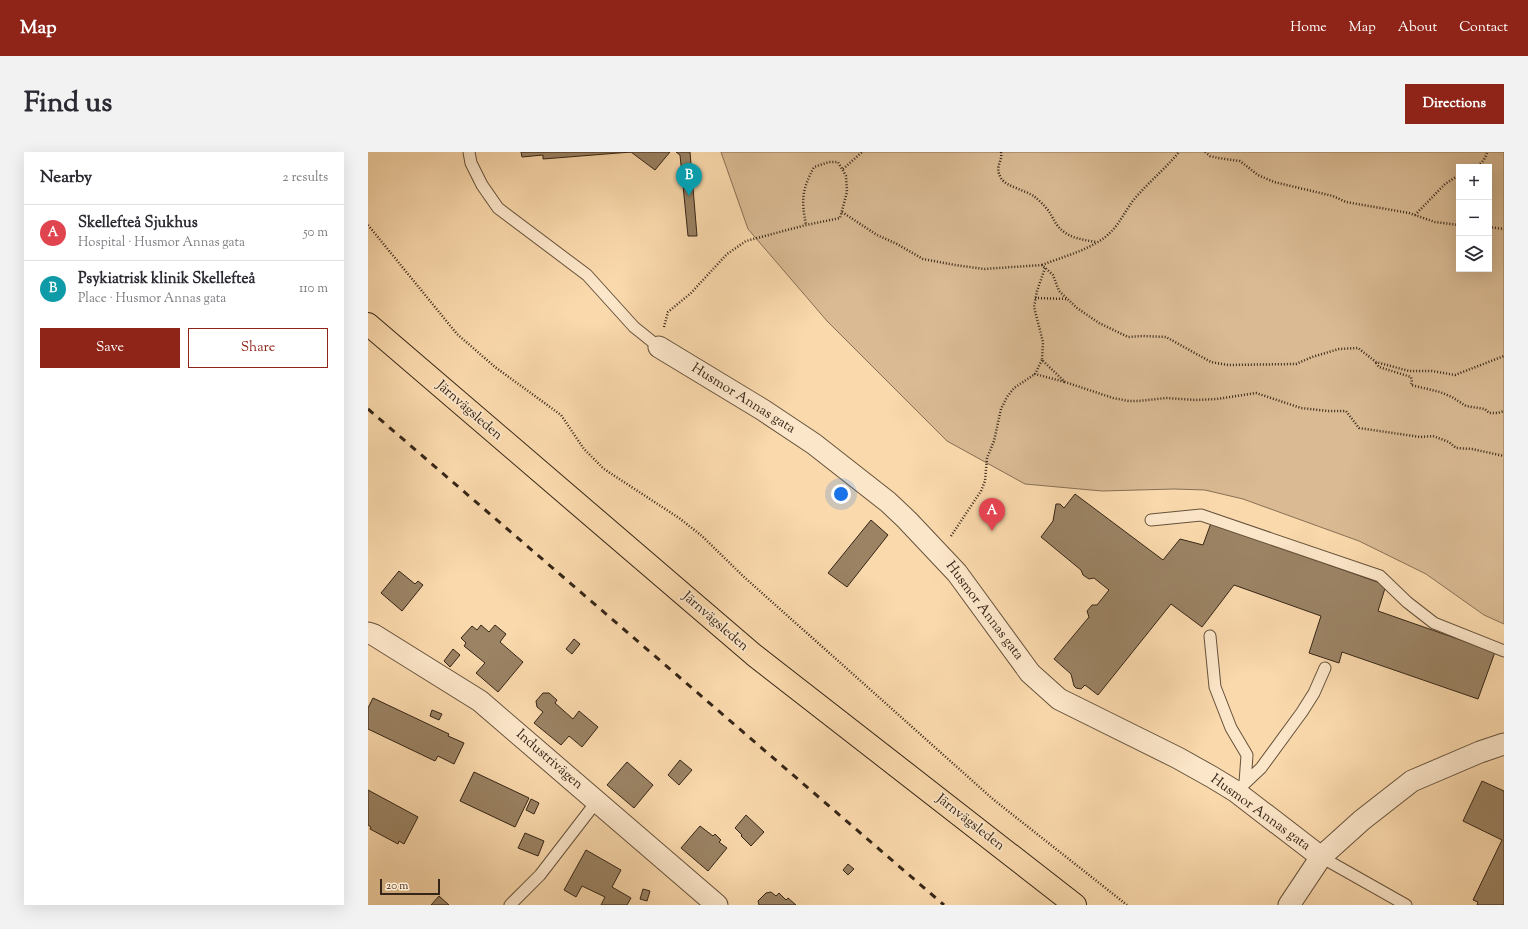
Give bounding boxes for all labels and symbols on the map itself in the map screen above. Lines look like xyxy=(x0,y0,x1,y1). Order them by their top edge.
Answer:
pin: B xyxy=(676,163,702,196)
street label: Husmor Annas gata xyxy=(687,359,799,439)
street label: Järnvägsleden xyxy=(431,376,507,446)
your location xyxy=(831,484,851,504)
pin: A xyxy=(979,498,1005,531)
street label: Husmor Annas gata xyxy=(940,557,1028,665)
street label: Järnvägsleden xyxy=(677,587,753,657)
street label: Industrivägen xyxy=(511,725,587,795)
street label: Husmor Annas gata xyxy=(1206,770,1315,856)
street label: Järnvägsleden xyxy=(931,789,1009,856)
scale bar xyxy=(380,877,440,896)

